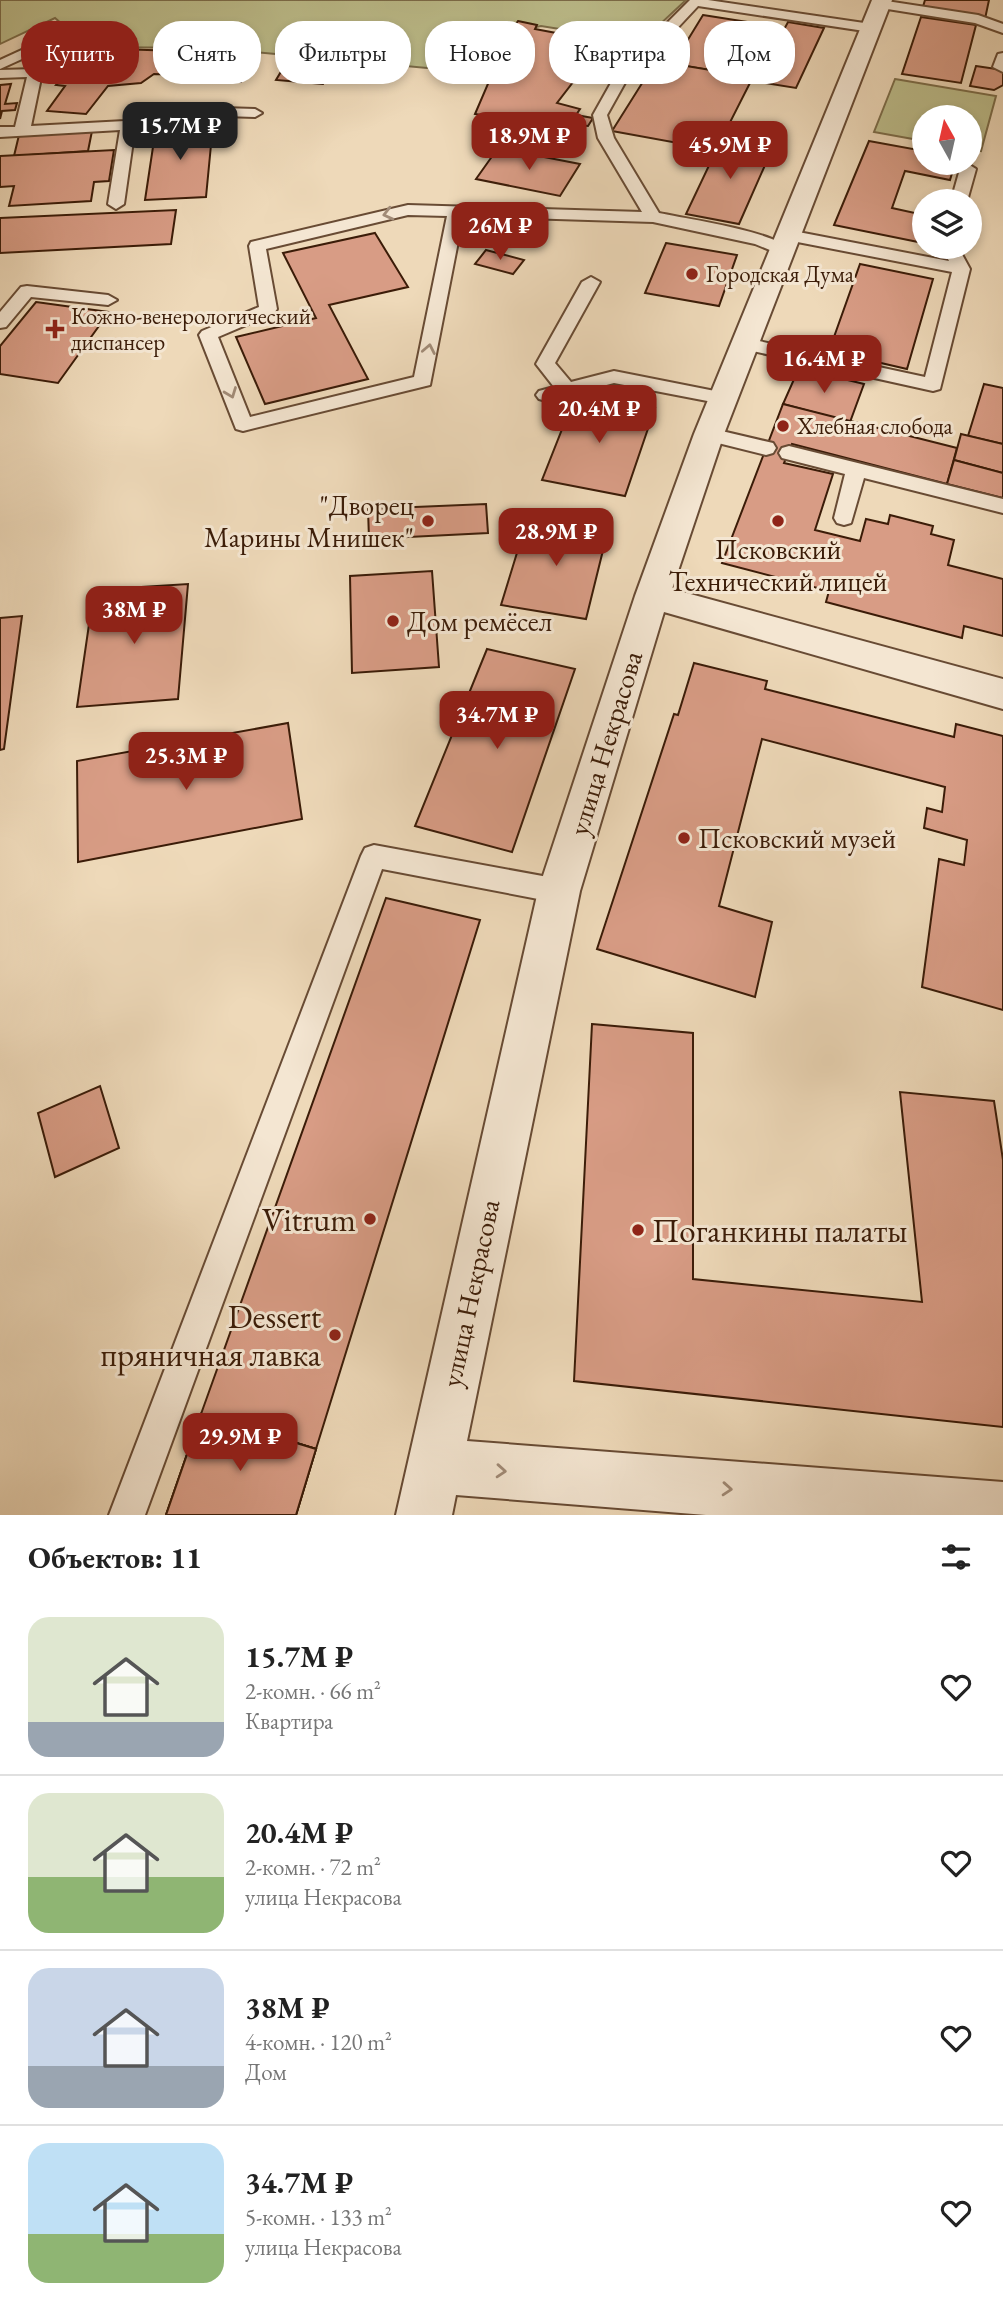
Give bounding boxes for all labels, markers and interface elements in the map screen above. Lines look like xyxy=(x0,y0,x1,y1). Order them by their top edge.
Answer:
chip: Купить xyxy=(21,21,139,84)
chip: Снять xyxy=(153,21,261,84)
chip: Фильтры xyxy=(275,21,411,84)
chip: Новое xyxy=(425,21,535,84)
chip: Квартира xyxy=(549,21,690,84)
chip: Дом xyxy=(704,21,795,84)
pin: 15.7M ₽ xyxy=(115,102,245,162)
north arrow xyxy=(912,105,982,175)
map controls xyxy=(912,105,982,259)
text: 15.7M ₽ xyxy=(139,110,221,140)
pin: 18.9M ₽ xyxy=(464,113,594,172)
text: 18.9M ₽ xyxy=(488,120,570,150)
pin: 45.9M ₽ xyxy=(665,122,795,181)
text: 45.9M ₽ xyxy=(689,129,771,159)
button: layers xyxy=(912,189,982,259)
pin: 26M ₽ xyxy=(451,202,549,262)
one-way arrow xyxy=(382,206,394,221)
text: 26M ₽ xyxy=(467,210,533,240)
place label: Городская Дума xyxy=(706,259,855,289)
marker: Городская Дума xyxy=(684,266,700,282)
place label: Кожно-венерологический диспансер xyxy=(71,301,311,357)
marker: Кожно-венерологический диспансер xyxy=(45,319,65,339)
pin: 16.4M ₽ xyxy=(759,336,889,395)
one-way arrow xyxy=(421,343,436,355)
text: 16.4M ₽ xyxy=(783,343,865,373)
one-way arrow xyxy=(222,386,236,398)
pin: 20.4M ₽ xyxy=(534,386,664,445)
text: 20.4M ₽ xyxy=(558,393,640,423)
place label: Хлебная слобода xyxy=(796,411,954,441)
marker: Хлебная слобода xyxy=(775,418,791,434)
place label: "Дворец Марины Мнишек" xyxy=(204,487,415,555)
pin: 28.9M ₽ xyxy=(491,508,621,568)
marker: "Дворец Марины Мнишек" xyxy=(420,513,436,529)
marker: Псковский Технический лицей xyxy=(770,513,786,529)
text: 28.9M ₽ xyxy=(515,516,597,546)
place label: Псковский Технический лицей xyxy=(669,531,888,599)
pin: 38M ₽ xyxy=(85,586,183,646)
text: 38M ₽ xyxy=(101,594,167,624)
place label: Дом ремёсел xyxy=(407,603,552,639)
marker: Дом ремёсел xyxy=(385,613,401,629)
street label: улица Некрасова xyxy=(560,646,650,840)
pin: 34.7M ₽ xyxy=(432,692,562,751)
text: 34.7M ₽ xyxy=(456,699,538,729)
pin: 25.3M ₽ xyxy=(121,732,251,792)
text: 25.3M ₽ xyxy=(145,740,227,770)
place label: Псковский музей xyxy=(698,820,896,856)
marker: Псковский музей xyxy=(676,830,692,846)
street label: улица Некрасова xyxy=(433,1195,508,1390)
place label: Vitrum xyxy=(262,1198,356,1241)
place label: Поганкины палаты xyxy=(652,1209,907,1252)
marker: Vitrum xyxy=(362,1211,378,1227)
marker: Поганкины палаты xyxy=(630,1222,646,1238)
place label: Dessert пряничная лавка xyxy=(100,1295,322,1376)
marker: Dessert пряничная лавка xyxy=(327,1327,343,1343)
pin: 29.9M ₽ xyxy=(175,1414,305,1473)
text: 29.9M ₽ xyxy=(199,1421,281,1451)
one-way arrow xyxy=(495,1463,506,1478)
one-way arrow xyxy=(722,1481,733,1496)
text: Объектов: 11 xyxy=(28,1538,202,1577)
icon: filters xyxy=(937,1538,975,1576)
text: 15.7M ₽ xyxy=(245,1637,353,1676)
icon: home xyxy=(84,1645,168,1729)
icon: heart xyxy=(937,1668,975,1706)
text: 2-комн. · 66 m² xyxy=(245,1676,381,1706)
text: Квартира xyxy=(245,1706,333,1736)
text: 20.4M ₽ xyxy=(245,1813,353,1852)
icon: home xyxy=(84,1821,168,1905)
icon: heart xyxy=(937,1844,975,1882)
text: 2-комн. · 72 m² xyxy=(245,1852,381,1882)
text: улица Некрасова xyxy=(245,1882,402,1912)
text: 38M ₽ xyxy=(245,1988,330,2027)
icon: home xyxy=(84,1996,168,2080)
icon: heart xyxy=(937,2019,975,2057)
text: 4-комн. · 120 m² xyxy=(245,2027,392,2057)
text: Дом xyxy=(245,2057,287,2087)
text: 34.7M ₽ xyxy=(245,2163,353,2202)
icon: home xyxy=(84,2171,168,2255)
icon: heart xyxy=(937,2194,975,2232)
text: 5-комн. · 133 m² xyxy=(245,2202,392,2232)
text: улица Некрасова xyxy=(245,2232,402,2262)

